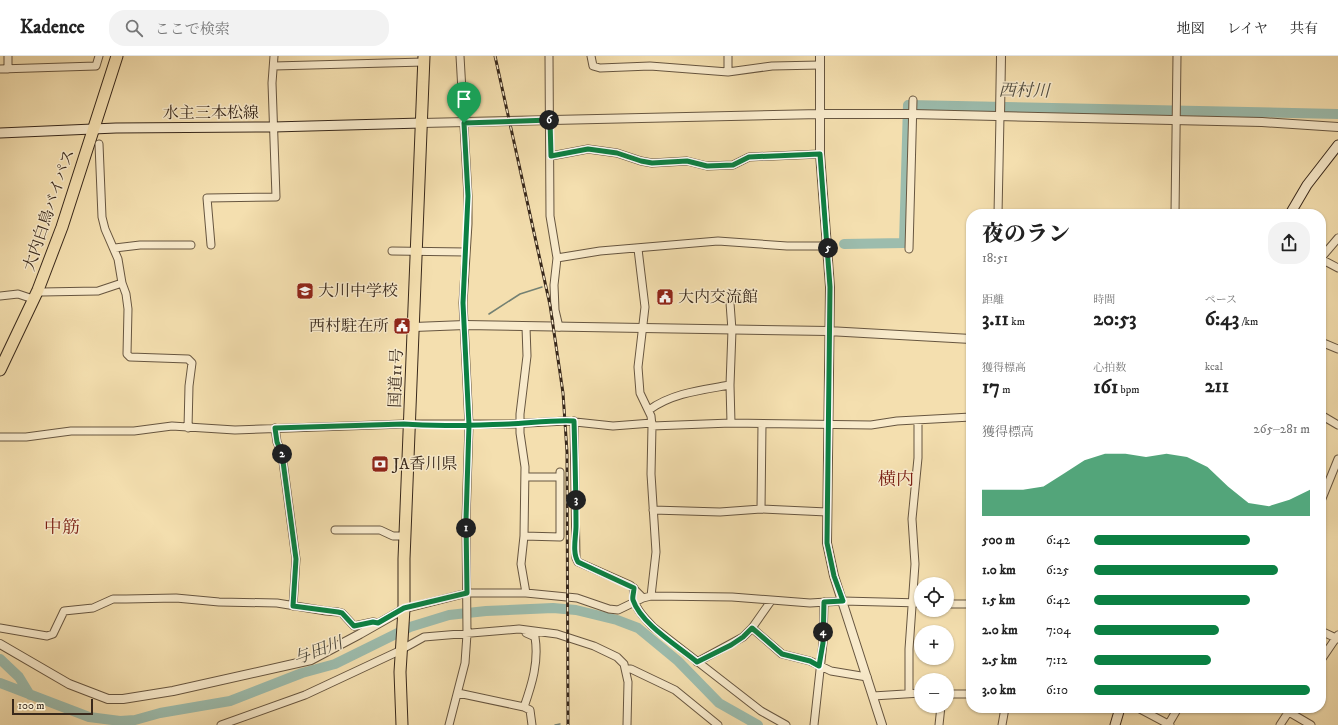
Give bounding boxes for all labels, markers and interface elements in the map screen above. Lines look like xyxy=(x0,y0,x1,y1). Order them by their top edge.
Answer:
search box xyxy=(109,10,389,46)
text: Kadence xyxy=(20,16,85,39)
icon: search xyxy=(123,17,145,39)
text: ここで検索 xyxy=(155,20,230,39)
text: 地図 xyxy=(1177,20,1205,38)
text: レイヤ xyxy=(1227,20,1268,38)
text: 共有 xyxy=(1290,20,1318,38)
water label: 西村川 xyxy=(998,80,1052,102)
pin xyxy=(447,82,481,123)
icon: arrive xyxy=(453,88,475,110)
street label: 水主三本松線 xyxy=(163,103,259,123)
pin: 6 xyxy=(539,110,559,130)
text: 6 xyxy=(546,113,552,127)
street label: 大内白鳥バイパス xyxy=(19,146,79,274)
text: 夜のラン xyxy=(982,221,1070,248)
button: share xyxy=(1268,222,1310,264)
pin: 5 xyxy=(818,238,838,258)
text: 5 xyxy=(825,241,831,255)
text: 18:51 xyxy=(982,250,1008,266)
school or university icon: 大川中学校 xyxy=(295,281,315,301)
place label: 大川中学校 xyxy=(318,281,398,301)
public building icon: 大内交流館 xyxy=(655,287,675,307)
place label: 大内交流館 xyxy=(678,287,758,307)
text: 距離 xyxy=(982,293,1004,307)
text: 時間 xyxy=(1093,293,1115,307)
text: ペース xyxy=(1205,293,1237,307)
text: 3.11 xyxy=(982,307,1009,332)
text: 20:53 xyxy=(1093,307,1137,332)
text: 6:43 xyxy=(1205,307,1239,332)
text: km xyxy=(1009,315,1025,329)
text: /km xyxy=(1239,315,1258,329)
place label: 西村駐在所 xyxy=(309,316,389,336)
public building icon: 西村駐在所 xyxy=(392,316,412,336)
street label: 国道11号 xyxy=(385,348,407,408)
text: kcal xyxy=(1205,360,1223,374)
text: 獲得標高 xyxy=(982,361,1026,375)
text: 心拍数 xyxy=(1093,361,1126,375)
text: 211 xyxy=(1205,374,1229,399)
text: 17 xyxy=(982,375,1000,400)
text: 161 xyxy=(1093,375,1118,400)
text: m xyxy=(1000,383,1011,397)
text: bpm xyxy=(1118,383,1140,397)
text: 265–281 m xyxy=(1253,421,1310,437)
text: 獲得標高 xyxy=(982,424,1034,440)
pin: 2 xyxy=(272,444,292,464)
text: 2 xyxy=(279,447,285,461)
bank icon: JA香川県 xyxy=(370,454,390,474)
place label: JA香川県 xyxy=(391,454,457,474)
district label: 横内 xyxy=(878,469,914,491)
pin: 3 xyxy=(566,490,586,510)
text: 3 xyxy=(574,493,578,507)
district label: 中筋 xyxy=(44,517,80,539)
pin: 1 xyxy=(456,518,476,538)
text: 1 xyxy=(464,521,468,535)
text: 500 m xyxy=(982,532,1015,548)
text: 6:42 xyxy=(1046,532,1070,548)
text: 1.0 km xyxy=(982,562,1016,578)
text: 6:25 xyxy=(1046,562,1069,578)
map controls xyxy=(914,577,954,713)
button: locate xyxy=(914,577,954,617)
text: 1.5 km xyxy=(982,592,1015,608)
text: 6:42 xyxy=(1046,592,1070,608)
pin: 4 xyxy=(813,622,833,642)
text: 2.0 km xyxy=(982,622,1018,638)
text: 7:04 xyxy=(1046,622,1071,638)
text: 4 xyxy=(820,625,826,639)
button: + xyxy=(914,625,954,665)
water label: 与田川 xyxy=(290,631,348,670)
text: 2.5 km xyxy=(982,652,1017,668)
text: 7:12 xyxy=(1046,652,1067,668)
button: − xyxy=(914,673,954,713)
text: 3.0 km xyxy=(982,682,1016,698)
text: 6:10 xyxy=(1046,682,1068,698)
scale bar xyxy=(12,697,93,716)
text: 100 m xyxy=(18,699,44,713)

